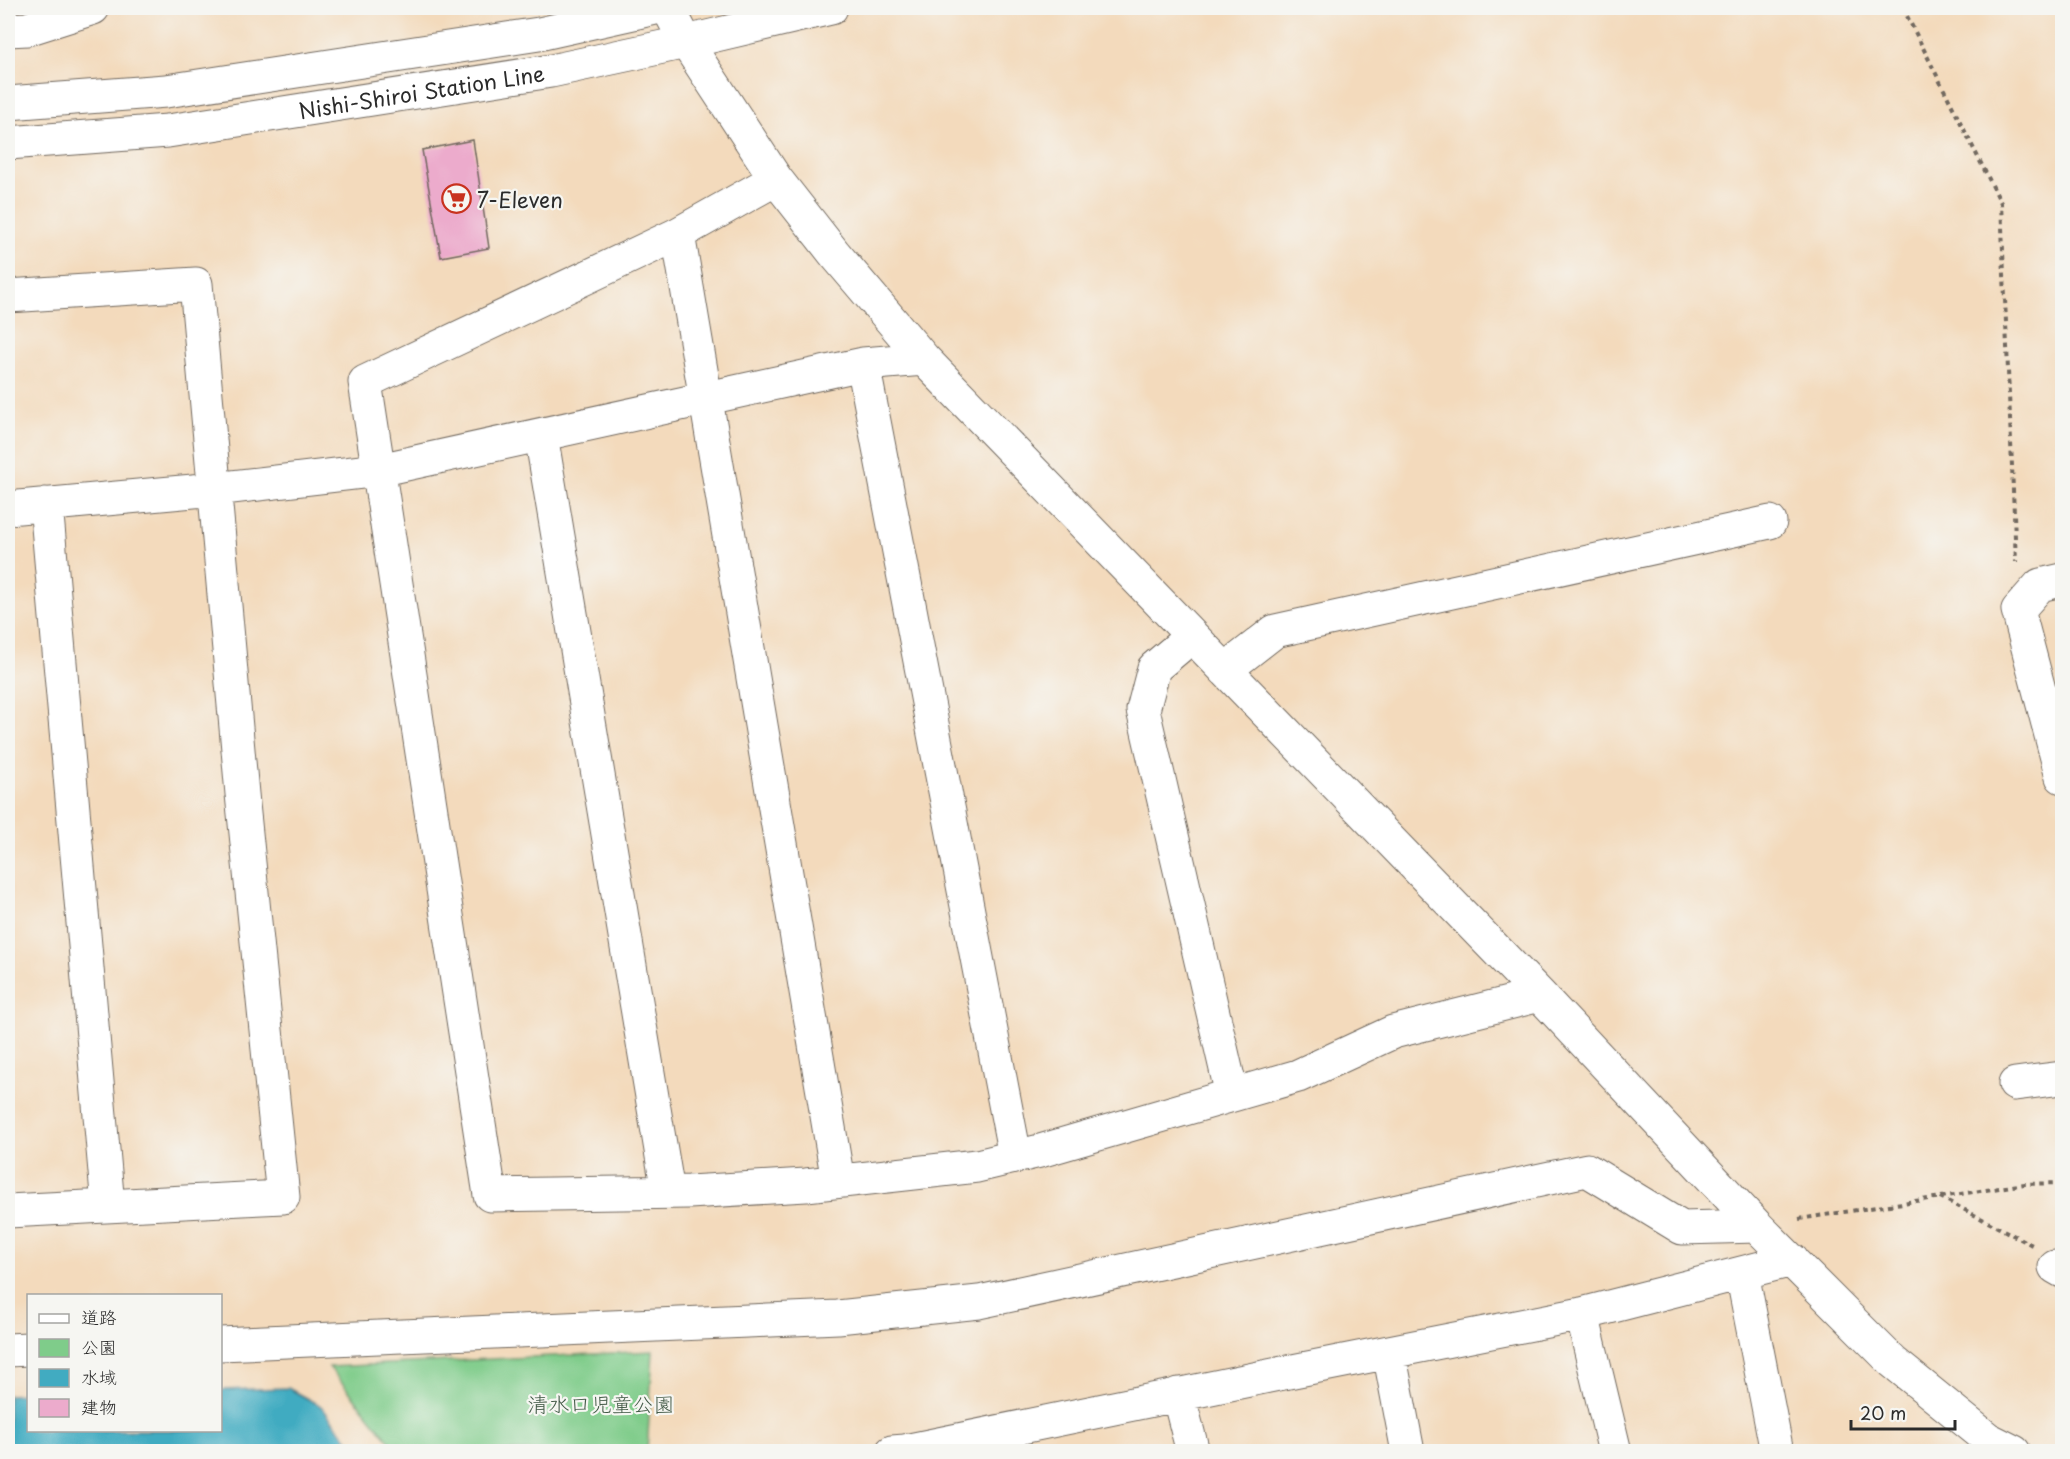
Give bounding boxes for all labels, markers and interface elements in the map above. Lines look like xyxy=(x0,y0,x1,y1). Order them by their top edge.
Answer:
street label: Nishi-Shiroi Station Line xyxy=(296,56,547,126)
supermarket icon: 7-Eleven xyxy=(440,183,472,215)
place label: 7-Eleven xyxy=(477,183,563,215)
legend xyxy=(27,1294,222,1432)
text: 道路 xyxy=(81,1303,117,1330)
text: 公園 xyxy=(81,1333,117,1360)
text: 水域 xyxy=(81,1363,117,1390)
park label: 清水口児童公園 xyxy=(528,1387,675,1419)
text: 建物 xyxy=(81,1393,117,1420)
scale bar xyxy=(1851,1393,1954,1431)
text: 20 m xyxy=(1860,1399,1906,1426)

